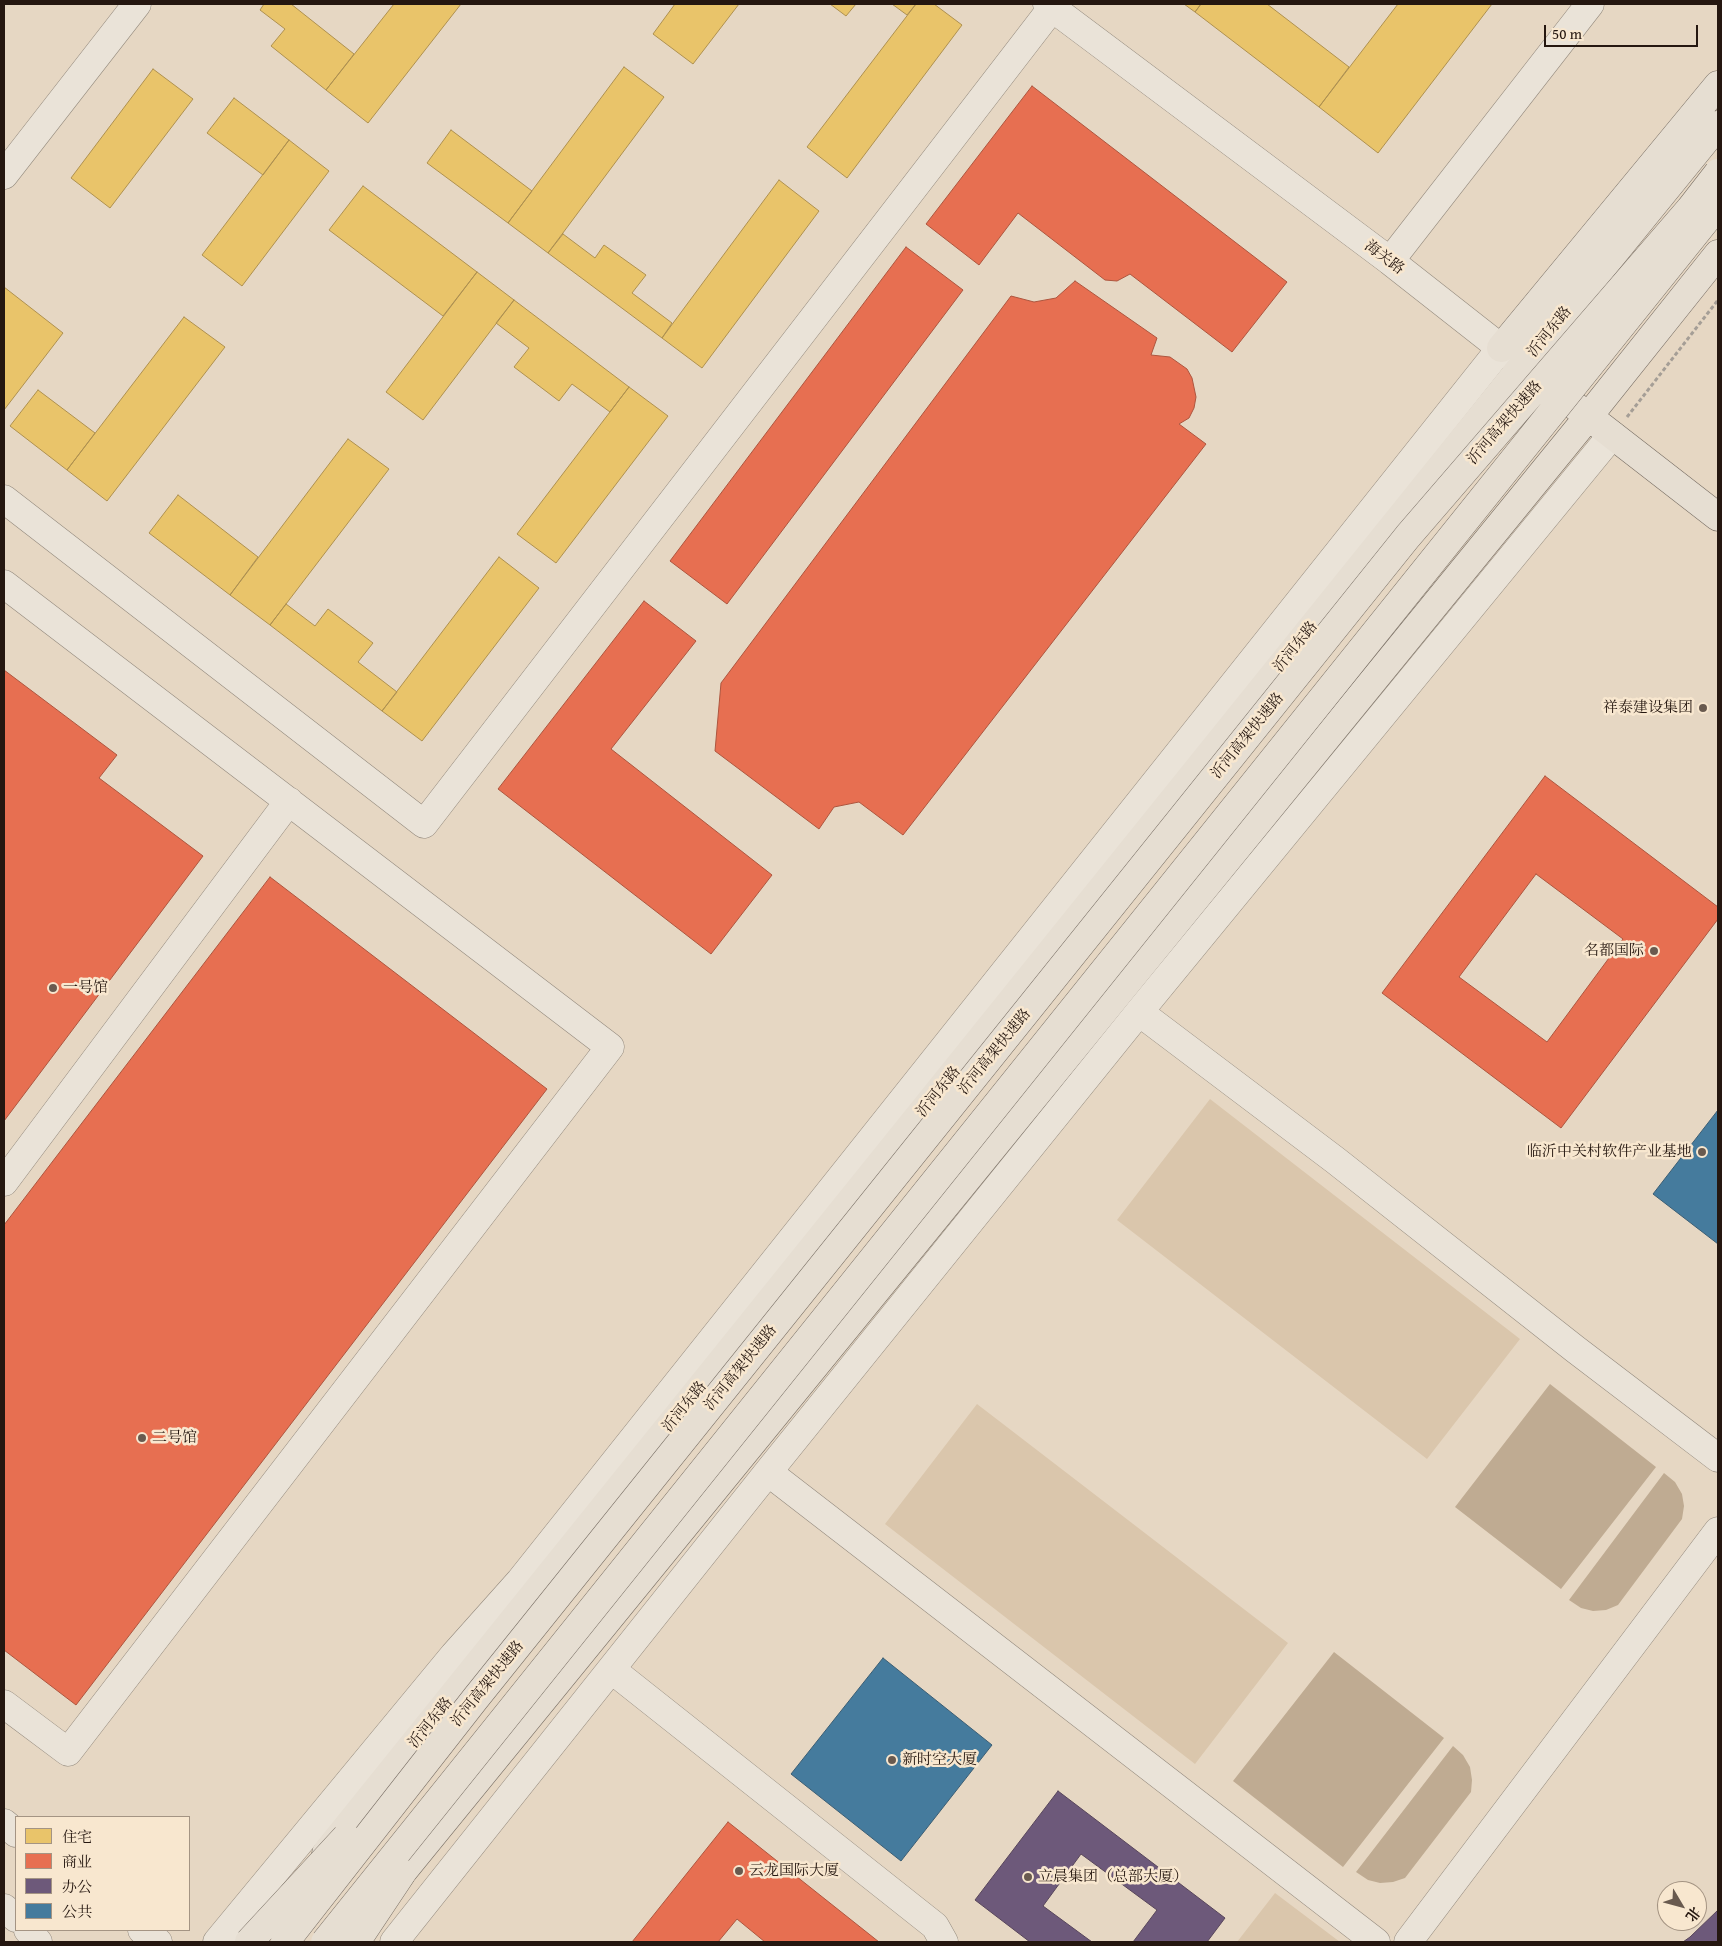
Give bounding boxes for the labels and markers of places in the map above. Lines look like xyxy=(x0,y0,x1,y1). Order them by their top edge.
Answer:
place label: 祥泰建设集团 xyxy=(1603,699,1693,717)
marker: 祥泰建设集团 xyxy=(1697,702,1709,714)
place label: 名都国际 xyxy=(1584,942,1644,960)
marker: 名都国际 xyxy=(1648,945,1660,957)
place label: 一号馆 xyxy=(63,979,108,997)
marker: 一号馆 xyxy=(47,982,59,994)
place label: 临沂中关村软件产业基地 xyxy=(1527,1143,1692,1161)
marker: 临沂中关村软件产业基地 xyxy=(1696,1146,1708,1158)
place label: 二号馆 xyxy=(152,1429,197,1447)
marker: 二号馆 xyxy=(136,1432,148,1444)
place label: 新时空大厦 xyxy=(902,1751,977,1769)
marker: 新时空大厦 xyxy=(886,1754,898,1766)
place label: 云龙国际大厦 xyxy=(749,1862,839,1880)
marker: 云龙国际大厦 xyxy=(733,1865,745,1877)
place label: 立晨集团（总部大厦） xyxy=(1038,1868,1188,1886)
marker: 立晨集团（总部大厦） xyxy=(1022,1871,1034,1883)

